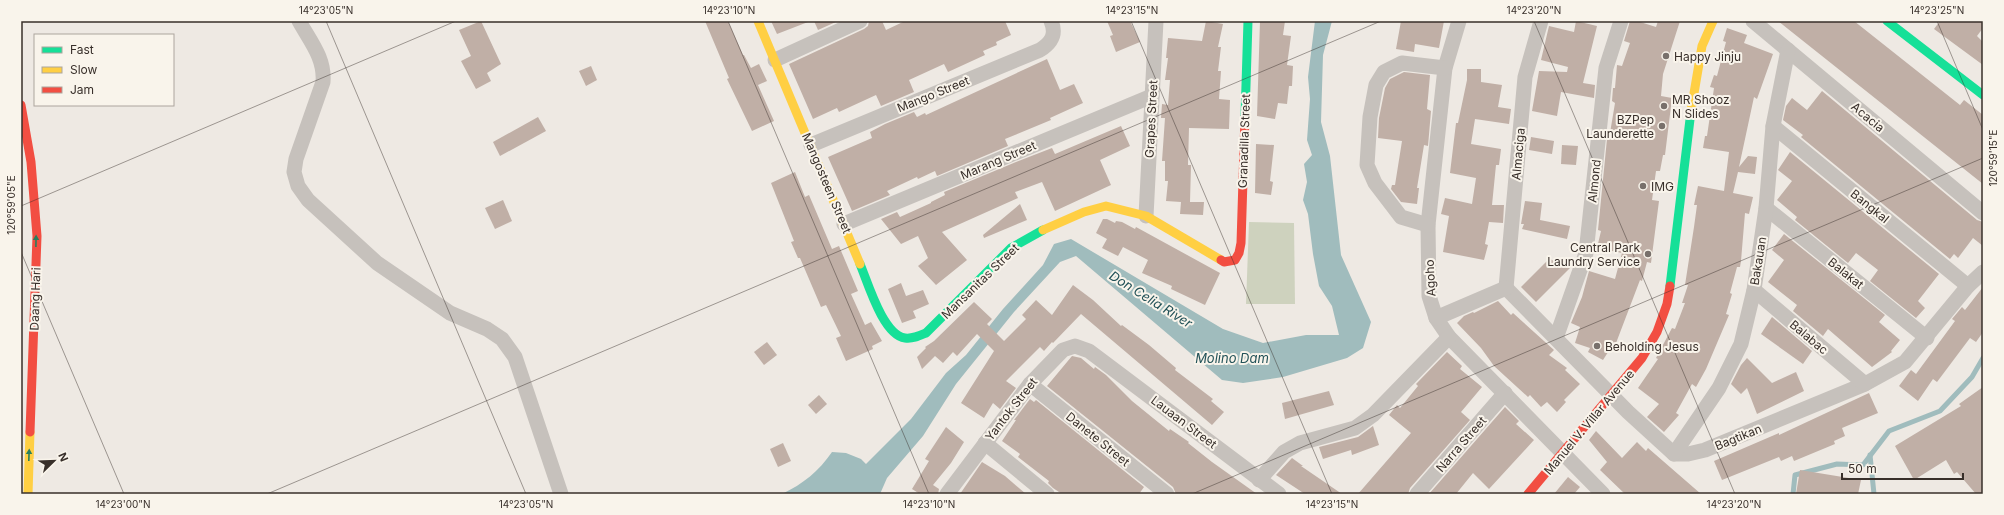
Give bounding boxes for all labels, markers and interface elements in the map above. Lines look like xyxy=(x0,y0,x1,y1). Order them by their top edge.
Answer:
text: 14°23'05"N xyxy=(299,4,353,16)
text: 14°23'10"N xyxy=(703,4,755,16)
text: 14°23'15"N xyxy=(1106,4,1158,16)
text: 14°23'20"N xyxy=(1507,4,1561,16)
text: 14°23'25"N xyxy=(1910,4,1964,16)
legend xyxy=(34,34,174,106)
text: Fast xyxy=(70,42,94,57)
place label: Happy Jinju xyxy=(1674,49,1741,64)
marker: Happy Jinju xyxy=(1661,51,1671,61)
text: Slow xyxy=(70,62,98,77)
street label: Mango Street xyxy=(895,73,971,115)
street label: Grapes Street xyxy=(1141,80,1161,158)
text: Jam xyxy=(70,82,94,97)
place label: MR Shooz N Slides xyxy=(1672,92,1730,121)
street label: Granadilla Street xyxy=(1235,94,1253,188)
street label: Acacia xyxy=(1848,99,1888,135)
marker: MR Shooz N Slides xyxy=(1659,101,1669,111)
place label: BZPep Launderette xyxy=(1586,112,1654,141)
marker: BZPep Launderette xyxy=(1657,121,1667,131)
street label: Almaciga xyxy=(1508,127,1528,181)
text: 120°59'15"E xyxy=(1987,129,1999,187)
street label: Mangosteen Street xyxy=(799,131,855,236)
street label: Marang Street xyxy=(958,137,1038,183)
street label: Almond xyxy=(1584,159,1604,203)
text: 120°59'05"E xyxy=(5,175,17,235)
place label: IMG xyxy=(1651,179,1674,194)
marker: IMG xyxy=(1638,181,1648,191)
street label: Bangkal xyxy=(1848,186,1892,226)
one-way arrow xyxy=(33,235,40,247)
street label: Bakauan xyxy=(1747,236,1769,286)
street label: Mansanitas Street xyxy=(938,240,1022,322)
place label: Central Park Laundry Service xyxy=(1547,240,1640,269)
marker: Central Park Laundry Service xyxy=(1643,249,1653,259)
street label: Balakat xyxy=(1825,254,1867,292)
street label: Agoho xyxy=(1422,259,1438,297)
street label: Daang Hari xyxy=(26,267,44,331)
water label: Don Celia River xyxy=(1107,267,1196,331)
street label: Balabac xyxy=(1787,317,1831,357)
place label: Beholding Jesus xyxy=(1605,339,1699,354)
marker: Beholding Jesus xyxy=(1592,341,1602,351)
water label: Molino Dam xyxy=(1195,350,1269,366)
street label: Manuel V. Villar Avenue xyxy=(1541,366,1637,478)
street label: Yantok Street xyxy=(982,374,1040,444)
street label: Lauaan Street xyxy=(1148,392,1220,452)
street label: Danete Street xyxy=(1063,409,1133,469)
street label: Narra Street xyxy=(1433,413,1489,475)
street label: Bagtikan xyxy=(1712,421,1764,453)
north arrow xyxy=(34,441,74,481)
one-way arrow xyxy=(26,448,32,461)
text: N xyxy=(55,450,71,464)
scale bar xyxy=(1842,455,1963,481)
text: 50 m xyxy=(1848,461,1877,476)
text: 14°23'00"N xyxy=(96,498,150,510)
text: 14°23'05"N xyxy=(499,498,553,510)
text: 14°23'10"N xyxy=(903,498,955,510)
text: 14°23'15"N xyxy=(1306,498,1358,510)
text: 14°23'20"N xyxy=(1707,498,1761,510)

